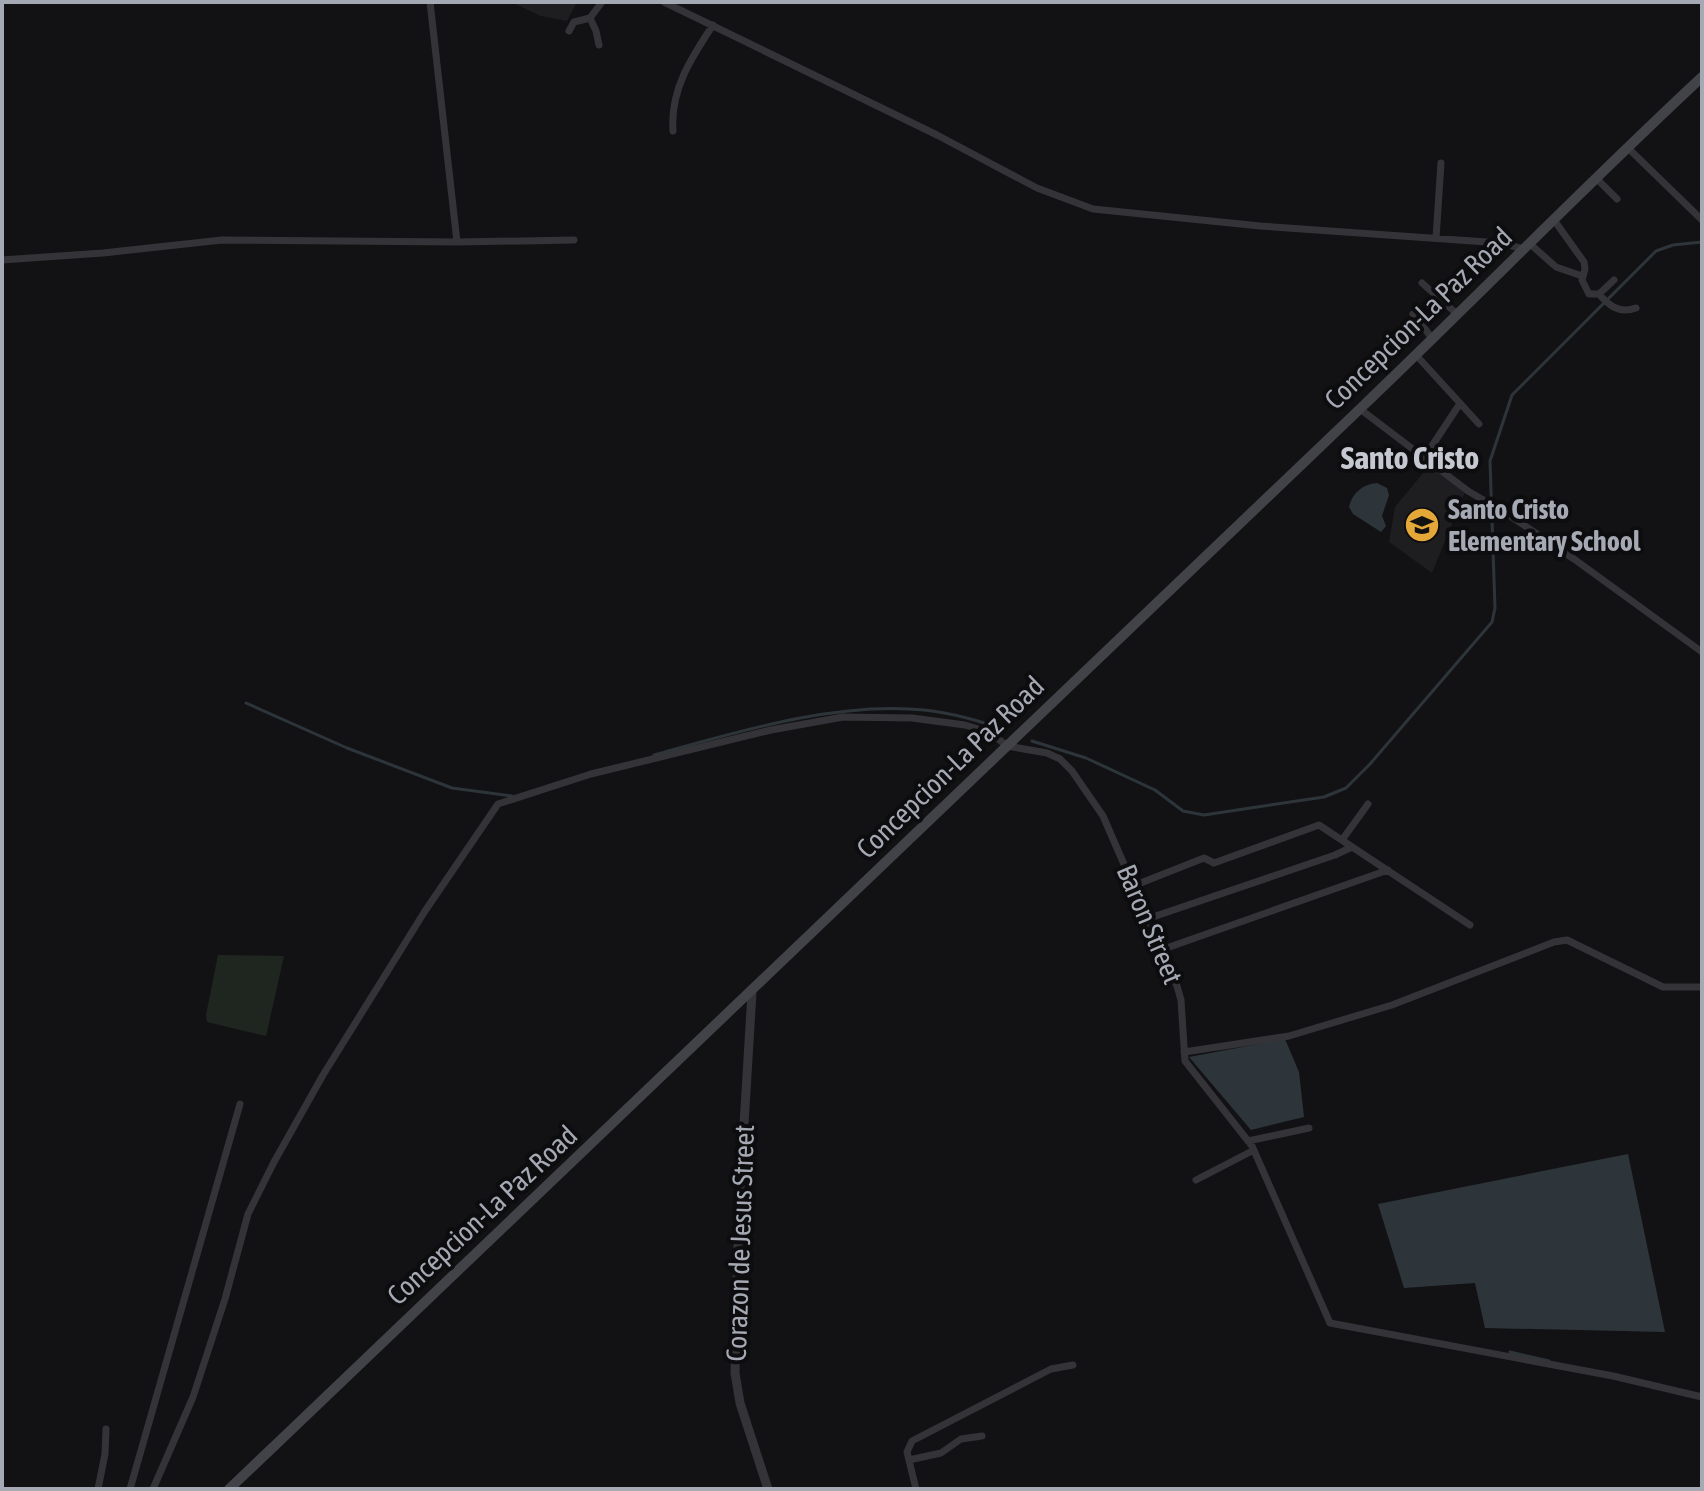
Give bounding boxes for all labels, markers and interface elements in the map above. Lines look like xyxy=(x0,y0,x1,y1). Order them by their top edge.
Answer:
street label: Concepcion-La Paz Road xyxy=(1318,221,1518,415)
district label: Santo Cristo xyxy=(1341,439,1479,476)
place label: Santo Cristo Elementary School xyxy=(1448,493,1641,557)
school or university icon: Santo Cristo Elementary School xyxy=(1403,506,1441,544)
street label: Concepcion-La Paz Road xyxy=(850,670,1050,864)
street label: Baron Street xyxy=(1111,859,1189,989)
street label: Concepcion-La Paz Road xyxy=(381,1119,583,1311)
street label: Corazon de Jesus Street xyxy=(720,1124,760,1362)

